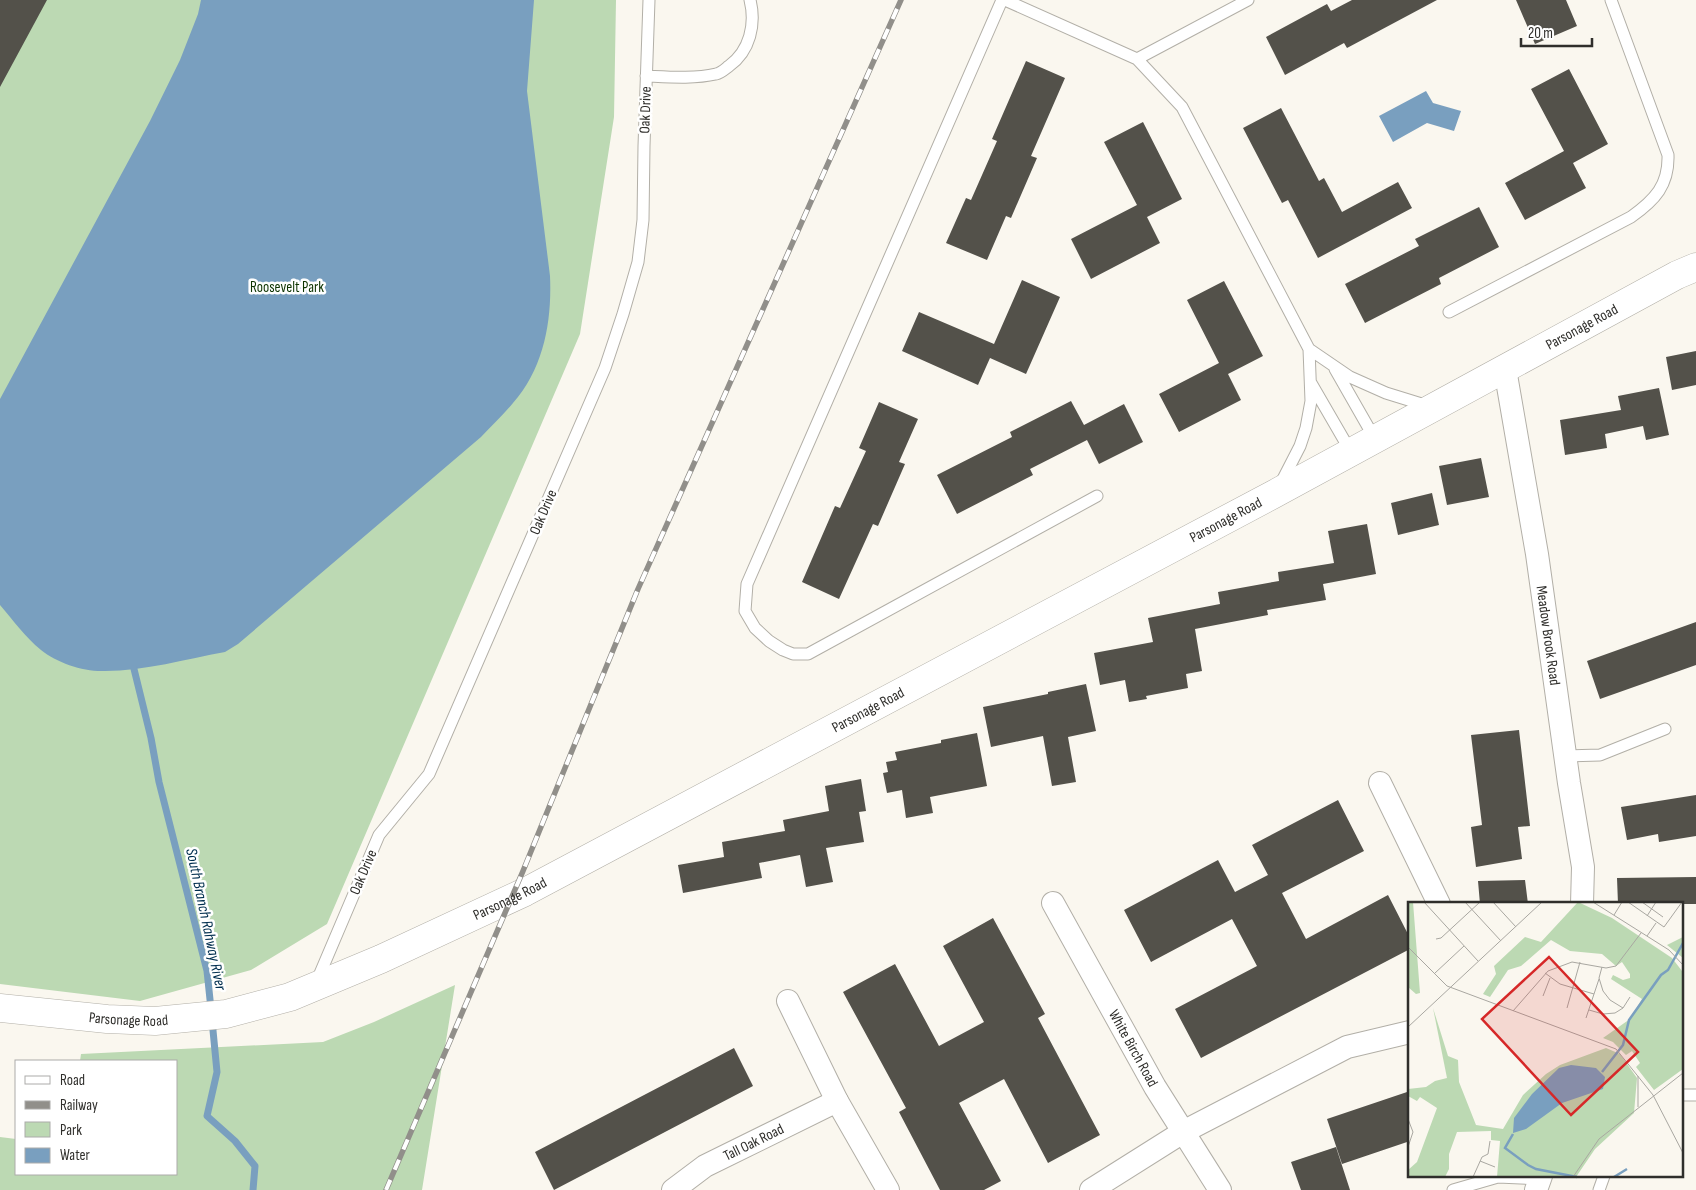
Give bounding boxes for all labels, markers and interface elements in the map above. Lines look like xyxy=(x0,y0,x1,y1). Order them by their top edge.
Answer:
scale bar xyxy=(1521,15,1592,47)
text: 20 m xyxy=(1528,24,1553,43)
street label: Oak Drive xyxy=(635,86,656,134)
park label: Roosevelt Park xyxy=(250,278,324,297)
street label: Parsonage Road xyxy=(1543,300,1621,355)
street label: Oak Drive xyxy=(525,487,561,538)
street label: Parsonage Road xyxy=(1186,493,1265,547)
street label: Meadow Brook Road xyxy=(1532,585,1564,687)
street label: Parsonage Road xyxy=(829,683,908,737)
water label: South Branch Rahway River xyxy=(181,847,230,992)
street label: Oak Drive xyxy=(345,847,381,898)
street label: Parsonage Road xyxy=(470,873,550,925)
inset map xyxy=(1408,902,1684,1178)
street label: White Birch Road xyxy=(1104,1007,1162,1090)
street label: Parsonage Road xyxy=(88,1008,169,1031)
legend xyxy=(15,1060,178,1175)
text: Road xyxy=(60,1071,85,1090)
text: Railway xyxy=(60,1096,98,1115)
street label: Tall Oak Road xyxy=(720,1120,787,1165)
text: Park xyxy=(60,1121,82,1140)
text: Water xyxy=(60,1146,91,1165)

